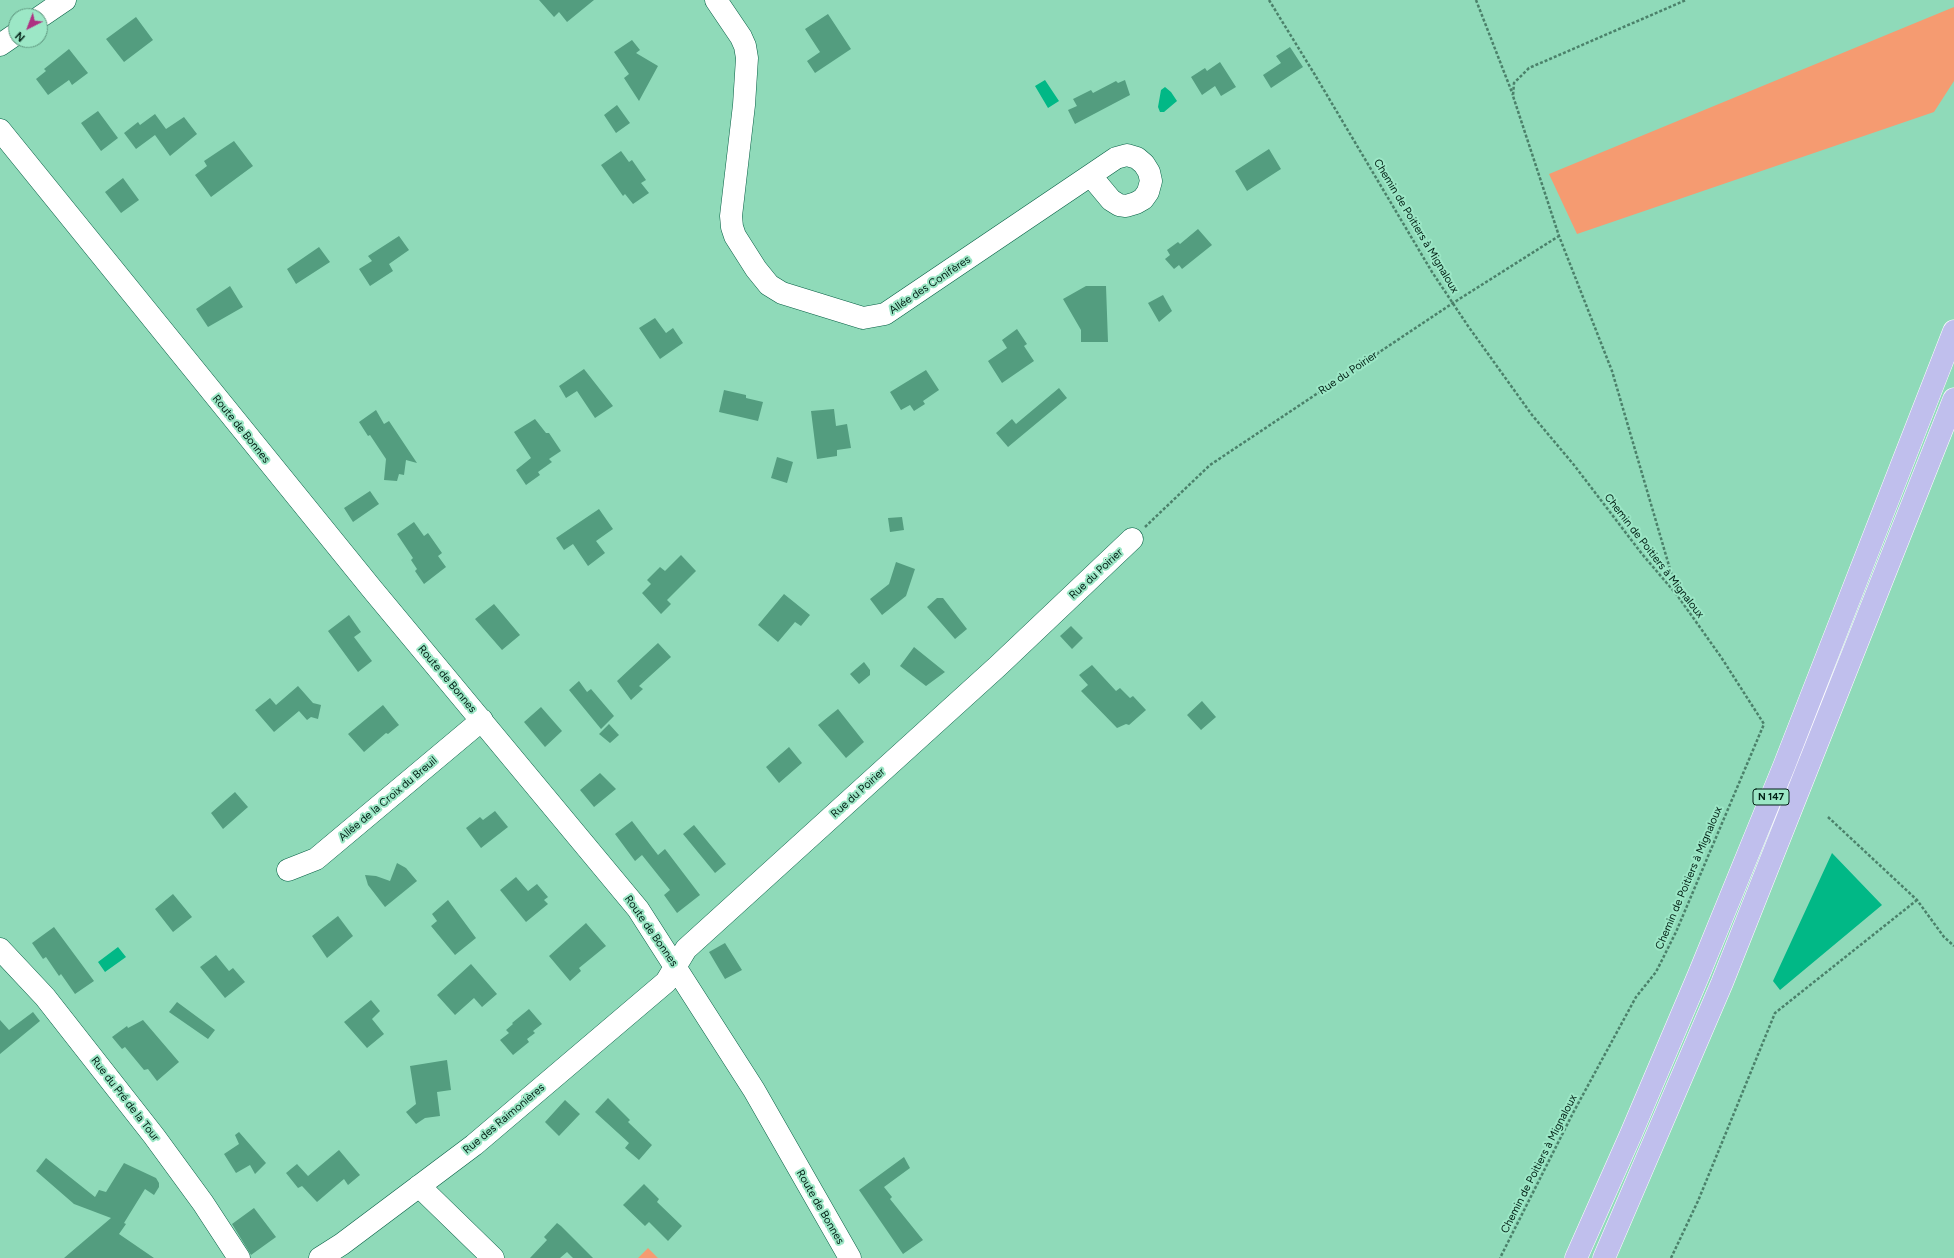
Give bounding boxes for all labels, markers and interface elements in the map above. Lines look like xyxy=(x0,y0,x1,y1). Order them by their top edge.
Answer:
north arrow xyxy=(8,8,48,48)
text: N xyxy=(13,29,28,44)
street label: Chemin de Poitiers à Mignaloux xyxy=(1371,157,1461,295)
street label: Allée des Conifères xyxy=(887,253,973,317)
street label: Rue du Poirier xyxy=(1316,348,1380,398)
street label: Route de Bonnes xyxy=(209,392,273,466)
street label: Chemin de Poitiers à Mignaloux xyxy=(1601,491,1707,621)
street label: Rue du Poirier xyxy=(1067,546,1125,602)
street label: Route de Bonnes xyxy=(415,643,479,715)
street label: Allée de la Croix du Breuil xyxy=(336,754,440,844)
street label: Rue du Poirier xyxy=(828,765,888,821)
road number: N 147 xyxy=(1753,789,1789,805)
street label: Chemin de Poitiers à Mignaloux xyxy=(1653,805,1725,951)
street label: Route de Bonnes xyxy=(622,893,680,969)
street label: Rue du Pré de la Tour xyxy=(88,1054,162,1144)
street label: Rue des Raimonières xyxy=(461,1081,547,1157)
street label: Chemin de Poitiers à Mignaloux xyxy=(1498,1092,1580,1236)
street label: Route de Bonnes xyxy=(793,1167,847,1247)

